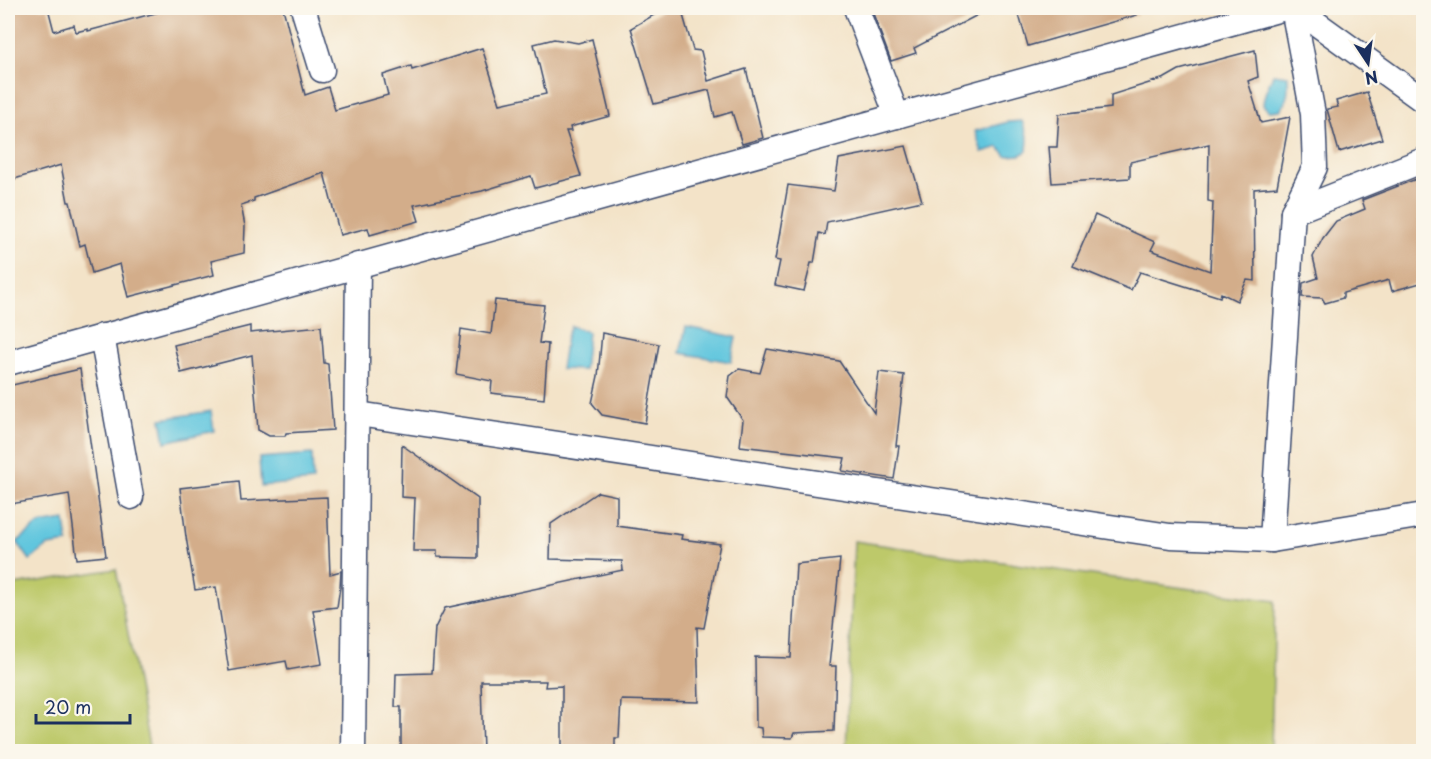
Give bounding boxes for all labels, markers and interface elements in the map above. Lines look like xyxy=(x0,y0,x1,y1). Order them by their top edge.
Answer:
north arrow xyxy=(1338,33,1398,93)
text: N xyxy=(1363,65,1380,92)
scale bar xyxy=(36,687,130,725)
text: 20 m xyxy=(45,693,91,720)

